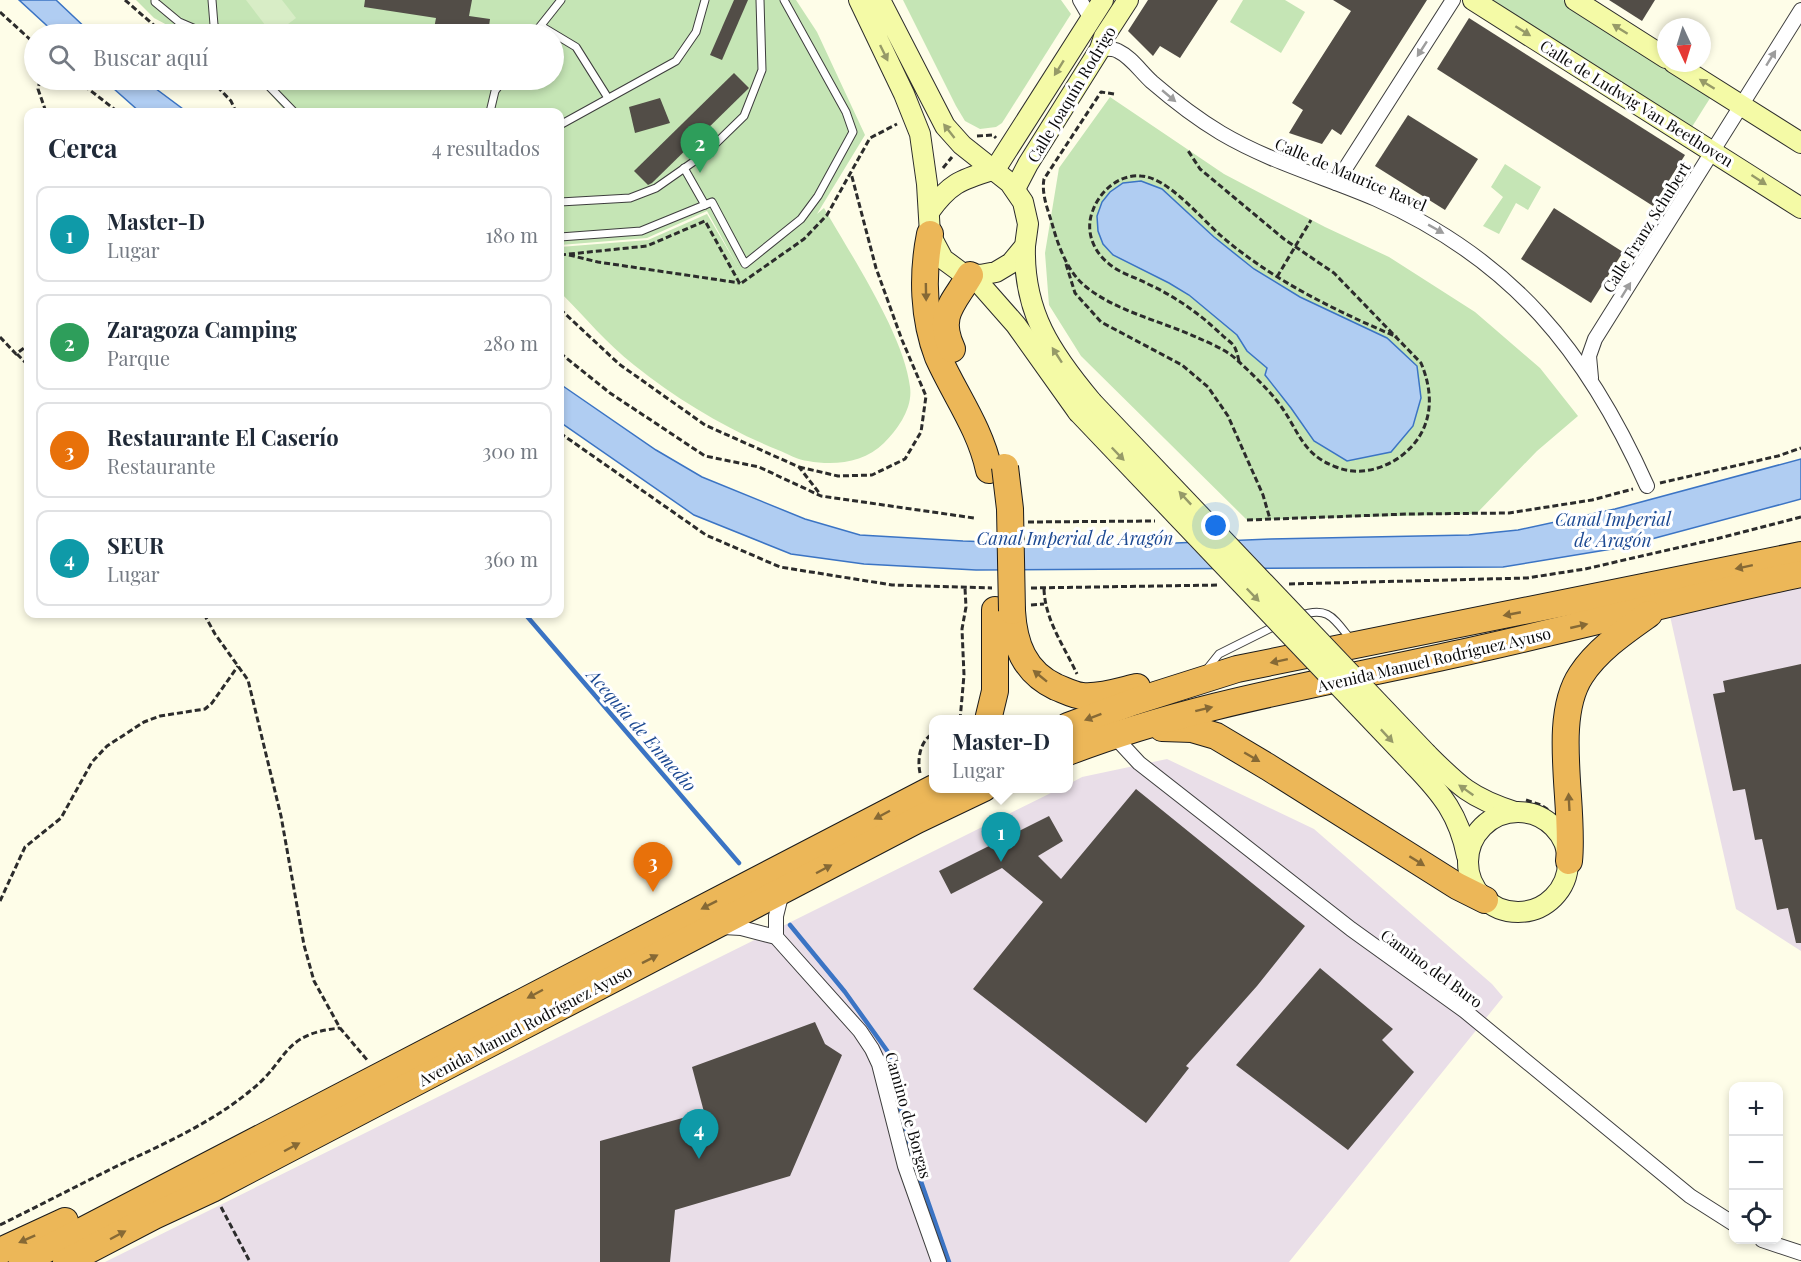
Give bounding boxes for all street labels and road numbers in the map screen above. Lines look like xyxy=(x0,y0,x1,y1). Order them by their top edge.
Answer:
street label: Calle Joaquín Rodrigo xyxy=(1022,22,1120,166)
street label: Calle de Ludwig Van Beethoven xyxy=(1536,35,1738,172)
street label: Calle de Maurice Ravel xyxy=(1272,133,1430,216)
street label: Calle Franz Schubert xyxy=(1597,157,1695,296)
street label: Avenida Manuel Rodríguez Ayuso xyxy=(1314,622,1553,696)
street label: Camino del Buro xyxy=(1377,924,1487,1012)
street label: Avenida Manuel Rodríguez Ayuso xyxy=(414,960,636,1091)
street label: Camino de Borgas xyxy=(881,1049,937,1181)

